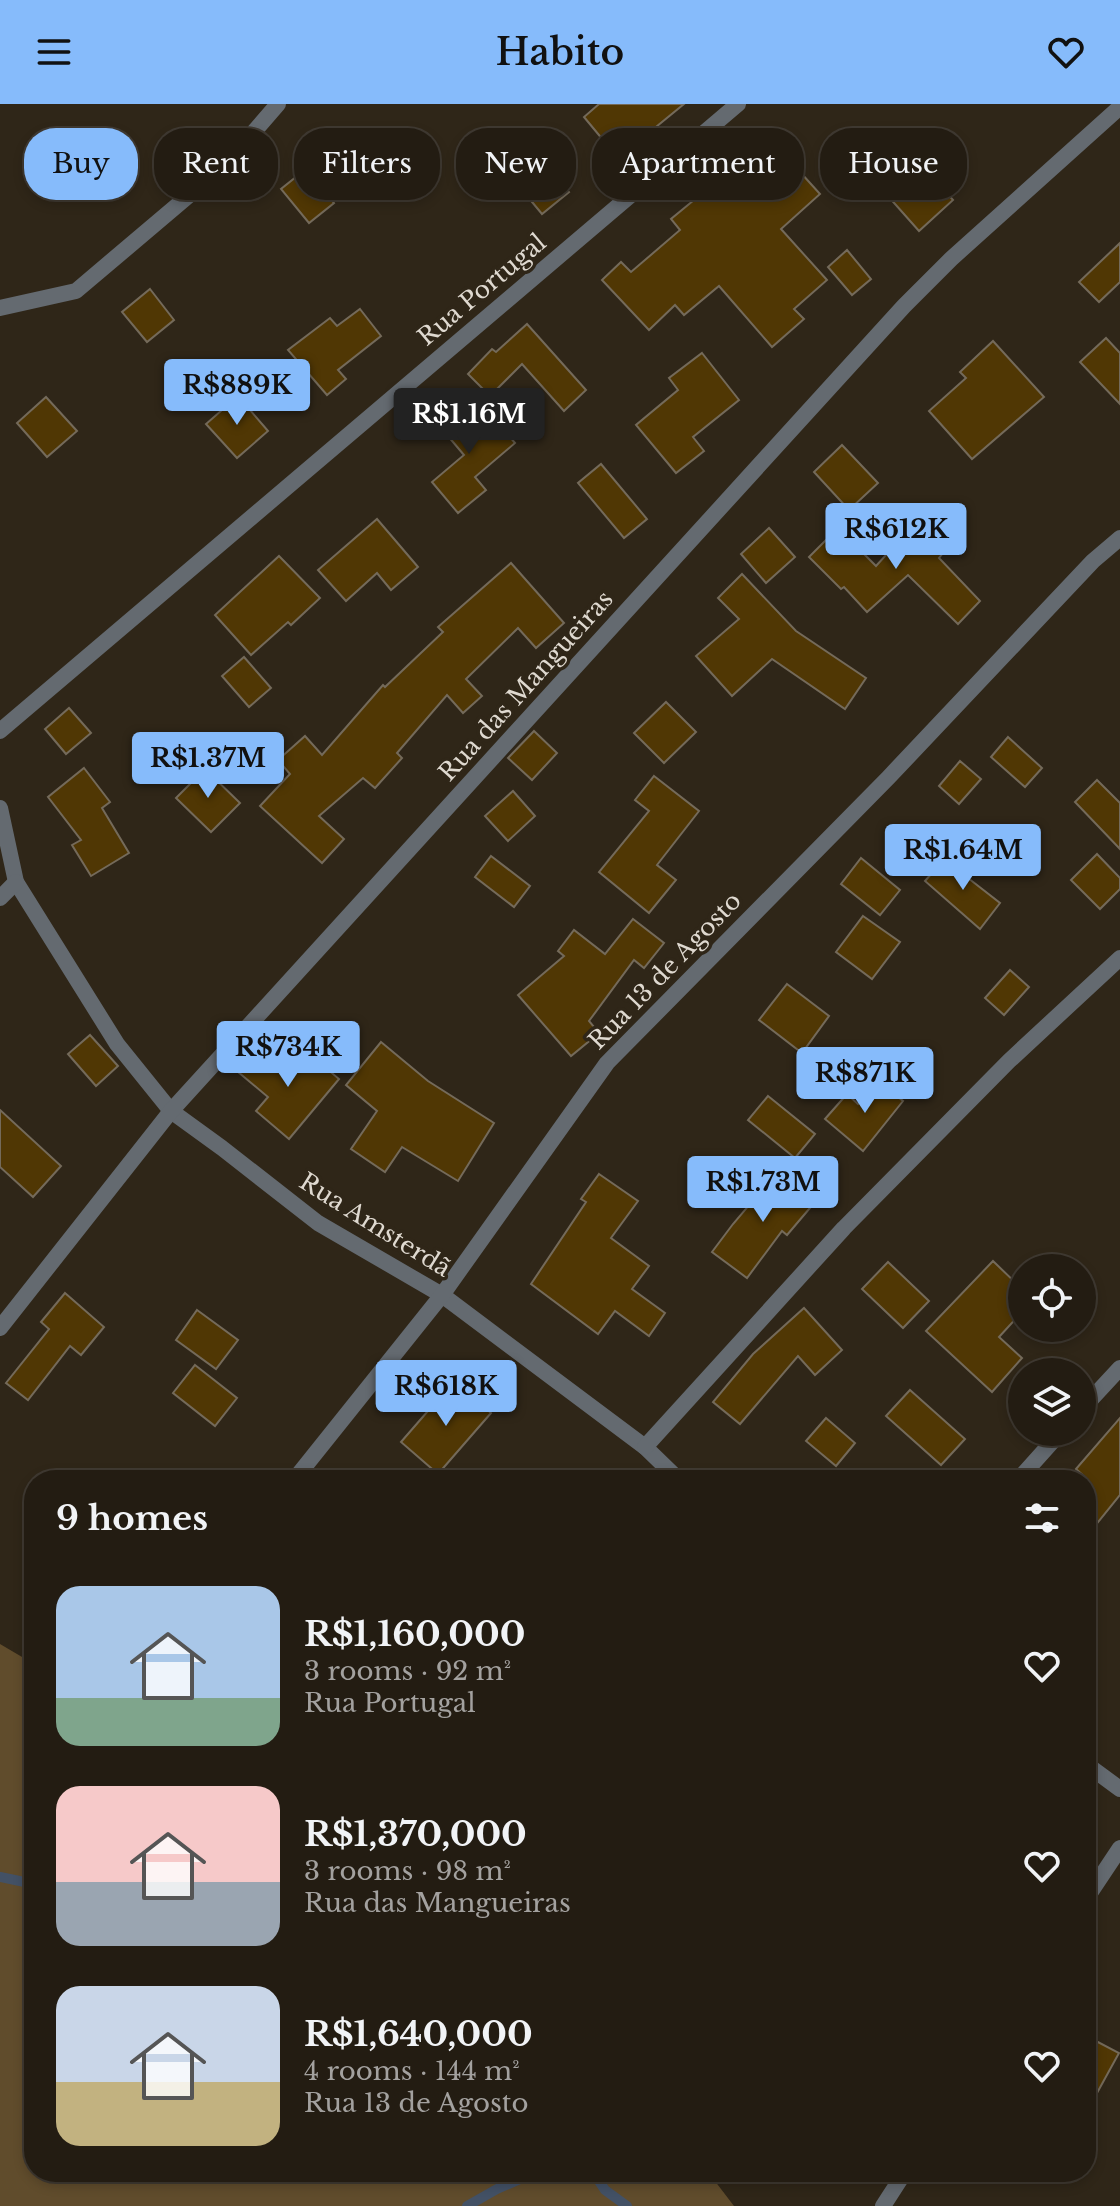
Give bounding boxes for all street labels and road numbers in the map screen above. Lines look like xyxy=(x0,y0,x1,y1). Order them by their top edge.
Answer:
street label: Rua Portugal xyxy=(412,227,552,352)
street label: Rua das Mangueiras xyxy=(432,584,619,787)
street label: Rua 13 de Agosto xyxy=(582,886,747,1055)
street label: Rua Amsterdã xyxy=(294,1167,457,1283)

